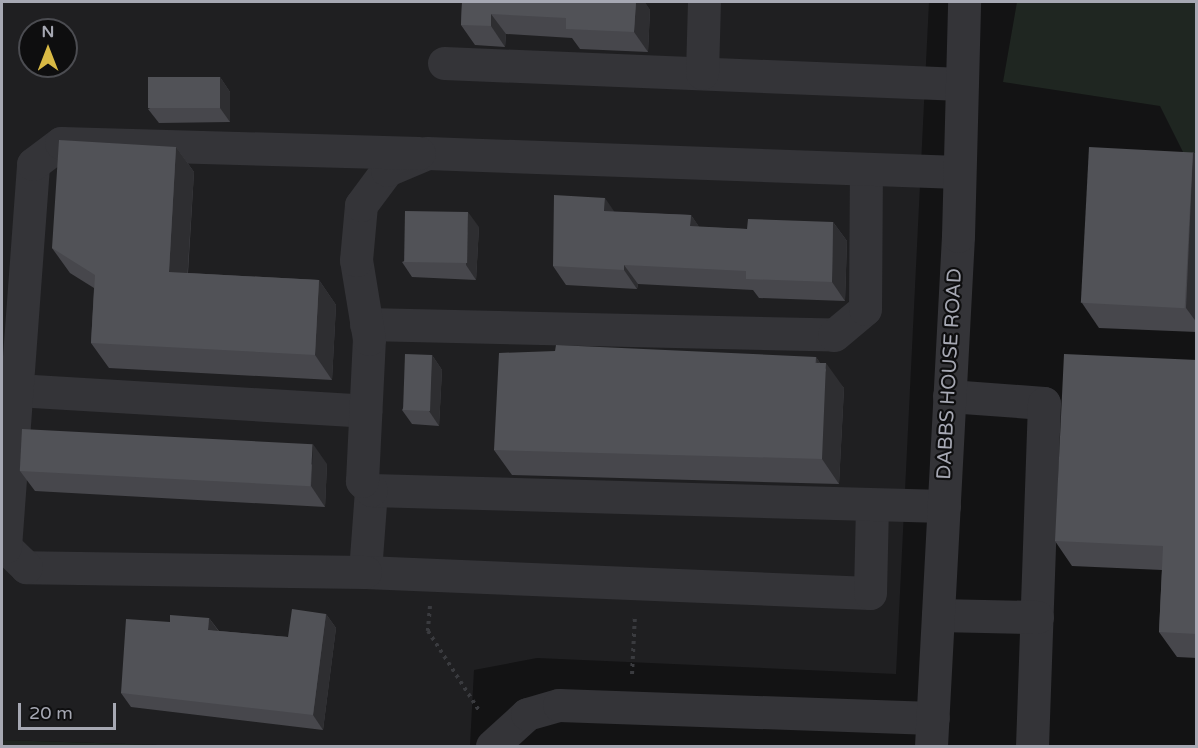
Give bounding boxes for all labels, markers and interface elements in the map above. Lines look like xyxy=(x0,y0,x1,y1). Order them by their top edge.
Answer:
north arrow xyxy=(18,18,78,78)
text: N xyxy=(42,22,54,42)
street label: DABBS HOUSE ROAD xyxy=(932,268,968,480)
scale bar xyxy=(21,691,118,729)
text: 20 m xyxy=(29,702,73,724)

